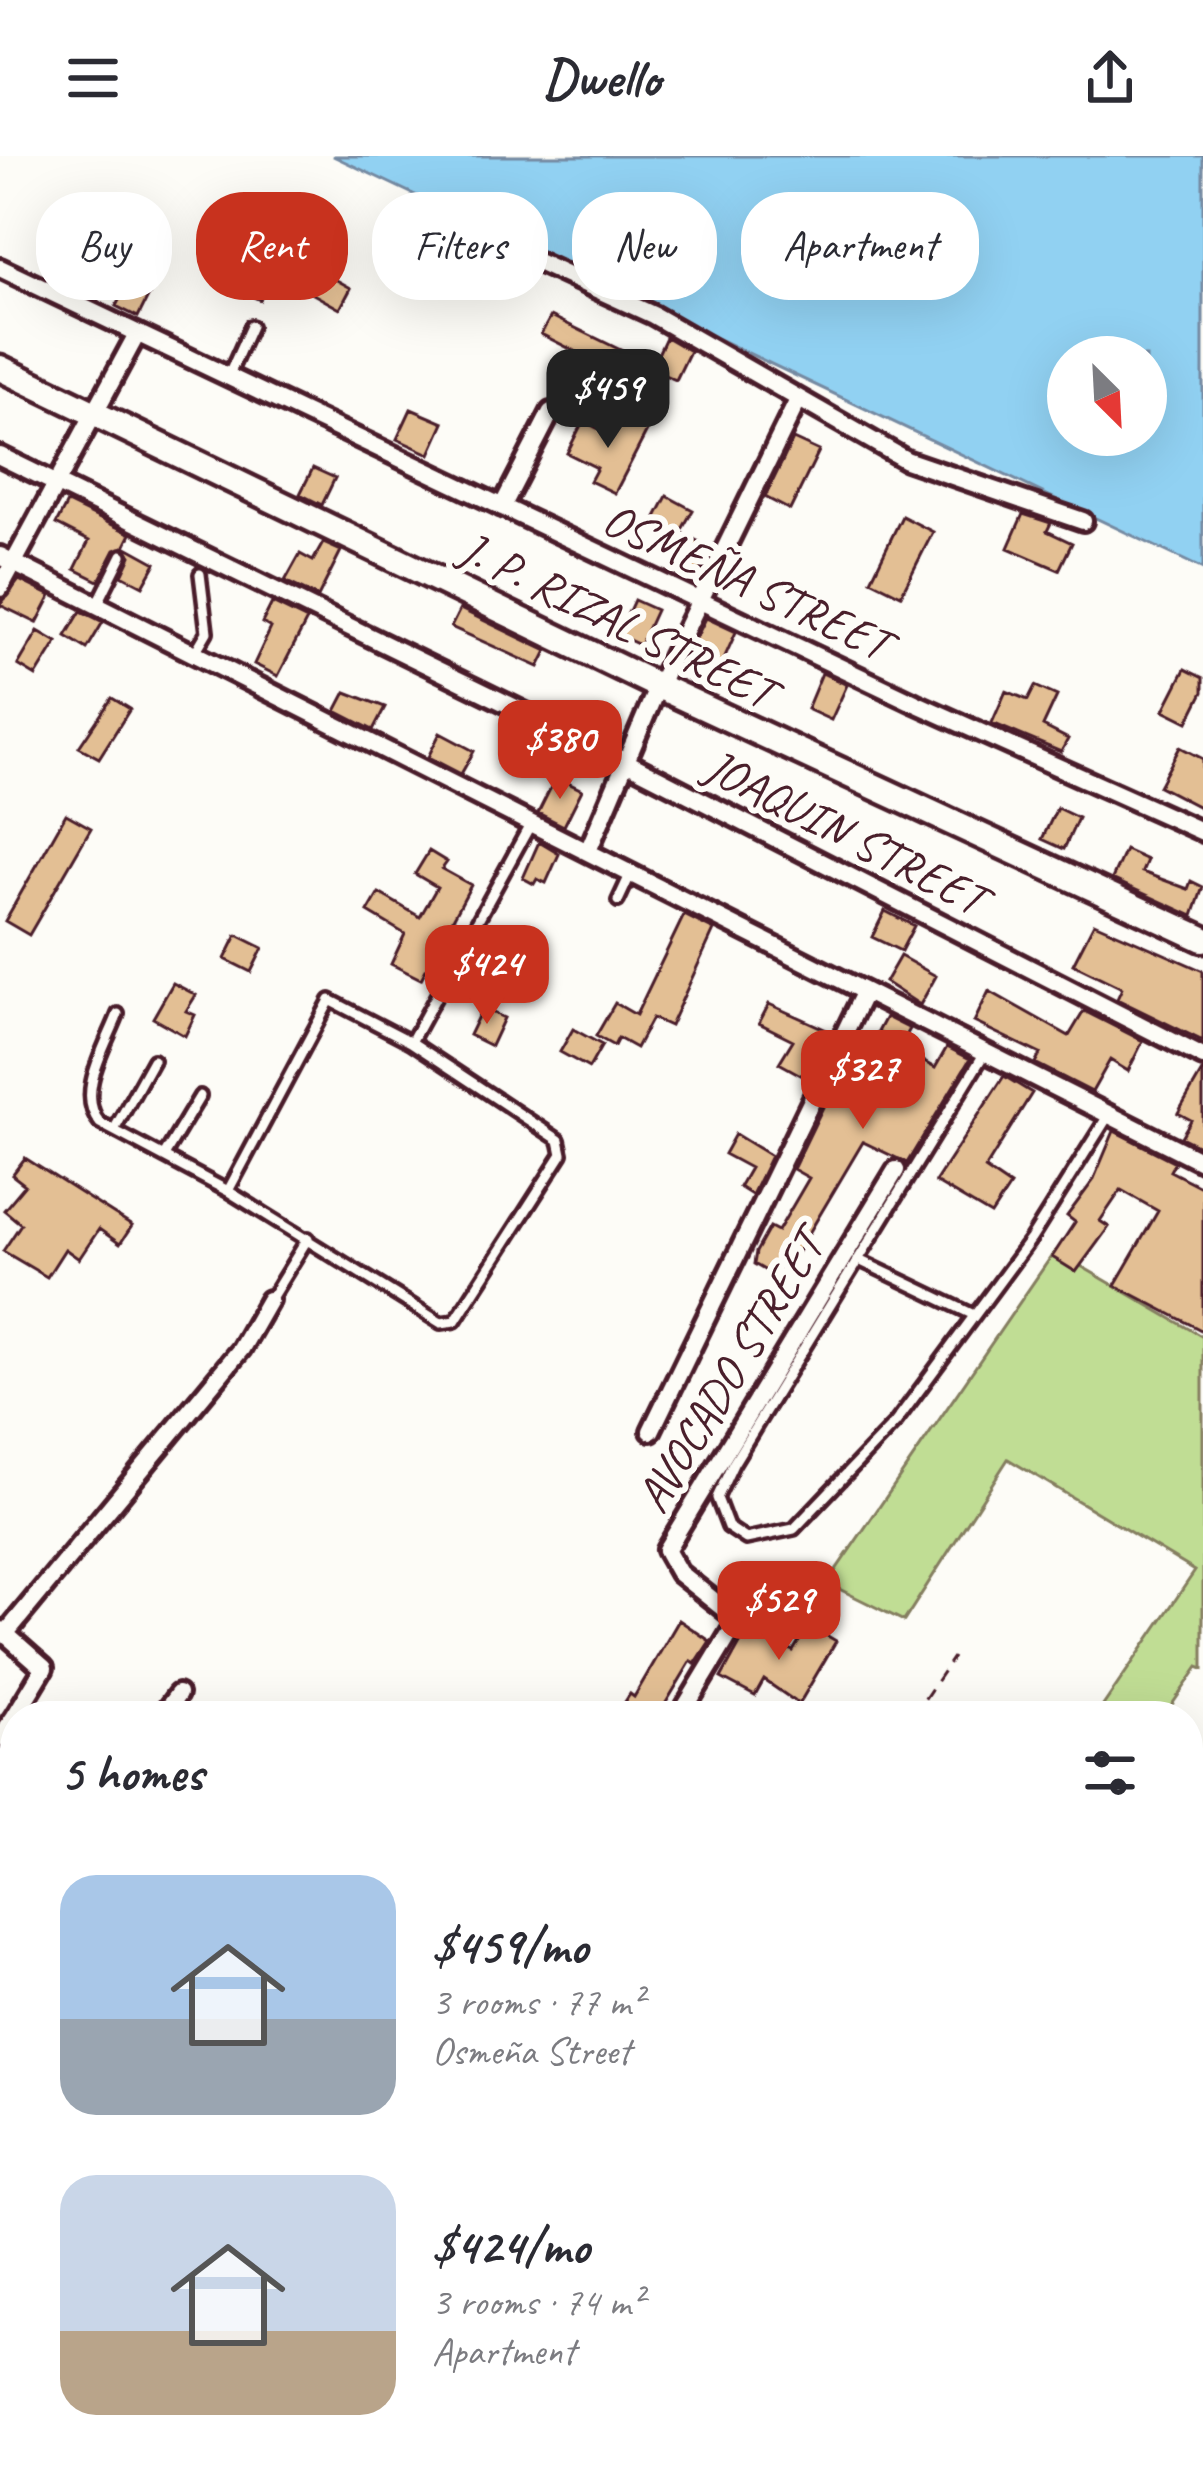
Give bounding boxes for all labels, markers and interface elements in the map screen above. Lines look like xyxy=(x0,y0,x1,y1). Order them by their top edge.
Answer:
text: Dwello xyxy=(543,44,660,112)
icon: menu xyxy=(60,45,126,111)
icon: share xyxy=(1077,45,1143,111)
chip: Buy xyxy=(36,192,172,300)
chip: Rent xyxy=(196,192,348,300)
chip: Filters xyxy=(372,192,548,300)
chip: New xyxy=(572,192,717,300)
chip: Apartment xyxy=(741,192,979,300)
north arrow xyxy=(1047,336,1167,456)
map controls xyxy=(1047,336,1167,456)
pin: $459 xyxy=(537,349,679,451)
text: $459 xyxy=(573,363,643,412)
street label: OSMEÑA STREET xyxy=(593,488,908,677)
street label: J. P. RIZAL STREET xyxy=(449,517,793,726)
pin: $380 xyxy=(489,700,631,802)
text: $380 xyxy=(525,714,595,763)
street label: JOAQUIN STREET xyxy=(693,735,1004,932)
pin: $424 xyxy=(416,925,558,1027)
text: $424 xyxy=(452,939,522,988)
pin: $327 xyxy=(792,1030,934,1132)
text: $327 xyxy=(828,1044,898,1093)
street label: AVOCADO STREET xyxy=(622,1212,842,1523)
pin: $529 xyxy=(708,1561,850,1663)
text: $529 xyxy=(744,1575,814,1624)
icon: filters xyxy=(1077,1740,1143,1806)
text: 5 homes xyxy=(60,1741,203,1805)
text: $459/mo xyxy=(432,1914,588,1978)
icon: home xyxy=(156,1923,300,2067)
text: 3 rooms · 77 m² xyxy=(432,1978,643,2027)
text: Osmeña Street xyxy=(432,2027,631,2076)
text: $424/mo xyxy=(432,2214,589,2278)
icon: home xyxy=(156,2223,300,2367)
text: 3 rooms · 74 m² xyxy=(432,2278,643,2327)
text: Apartment xyxy=(432,2327,575,2376)

